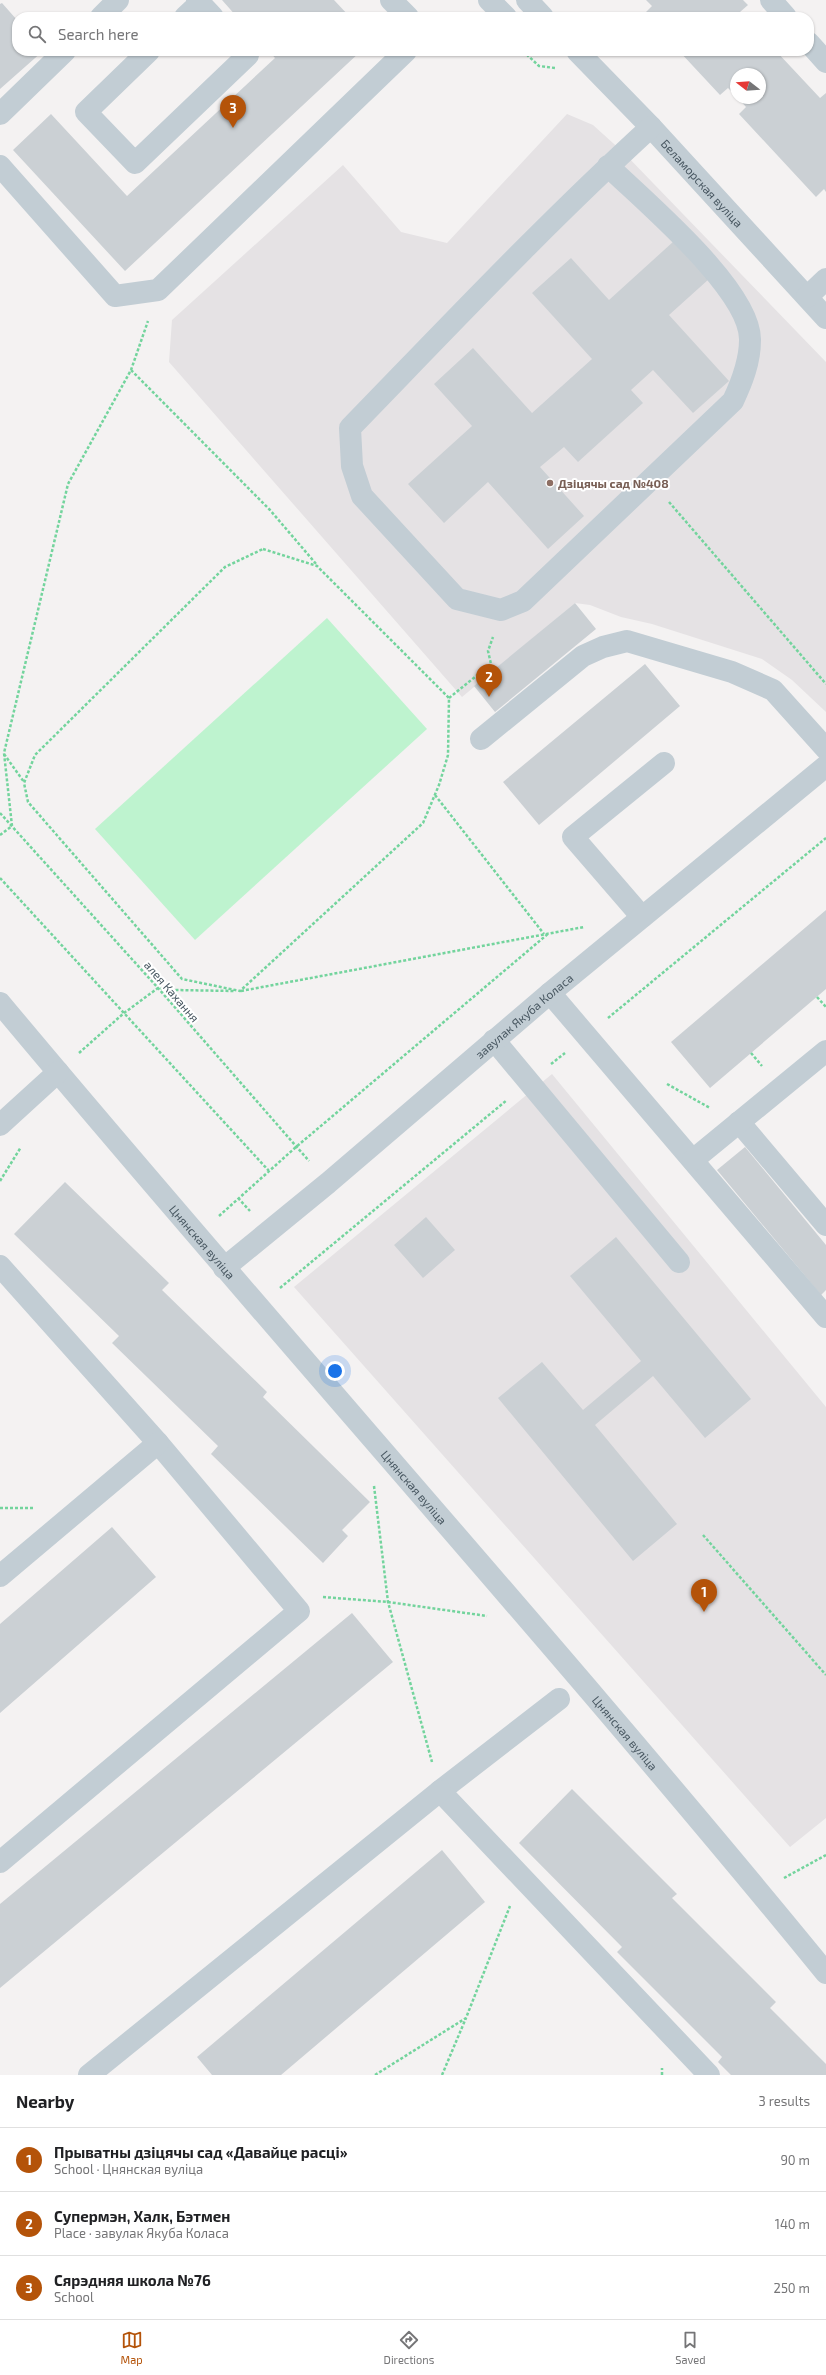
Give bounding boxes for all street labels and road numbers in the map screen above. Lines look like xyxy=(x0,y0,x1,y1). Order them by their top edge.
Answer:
street label: Беламорская вуліца xyxy=(659,136,746,230)
street label: алея Кахання xyxy=(142,958,202,1024)
street label: завулак Якуба Коласа xyxy=(472,970,576,1061)
street label: Цнянская вуліца xyxy=(167,1202,238,1282)
street label: Цнянская вуліца xyxy=(378,1447,450,1527)
street label: Цнянская вуліца xyxy=(590,1693,661,1773)

